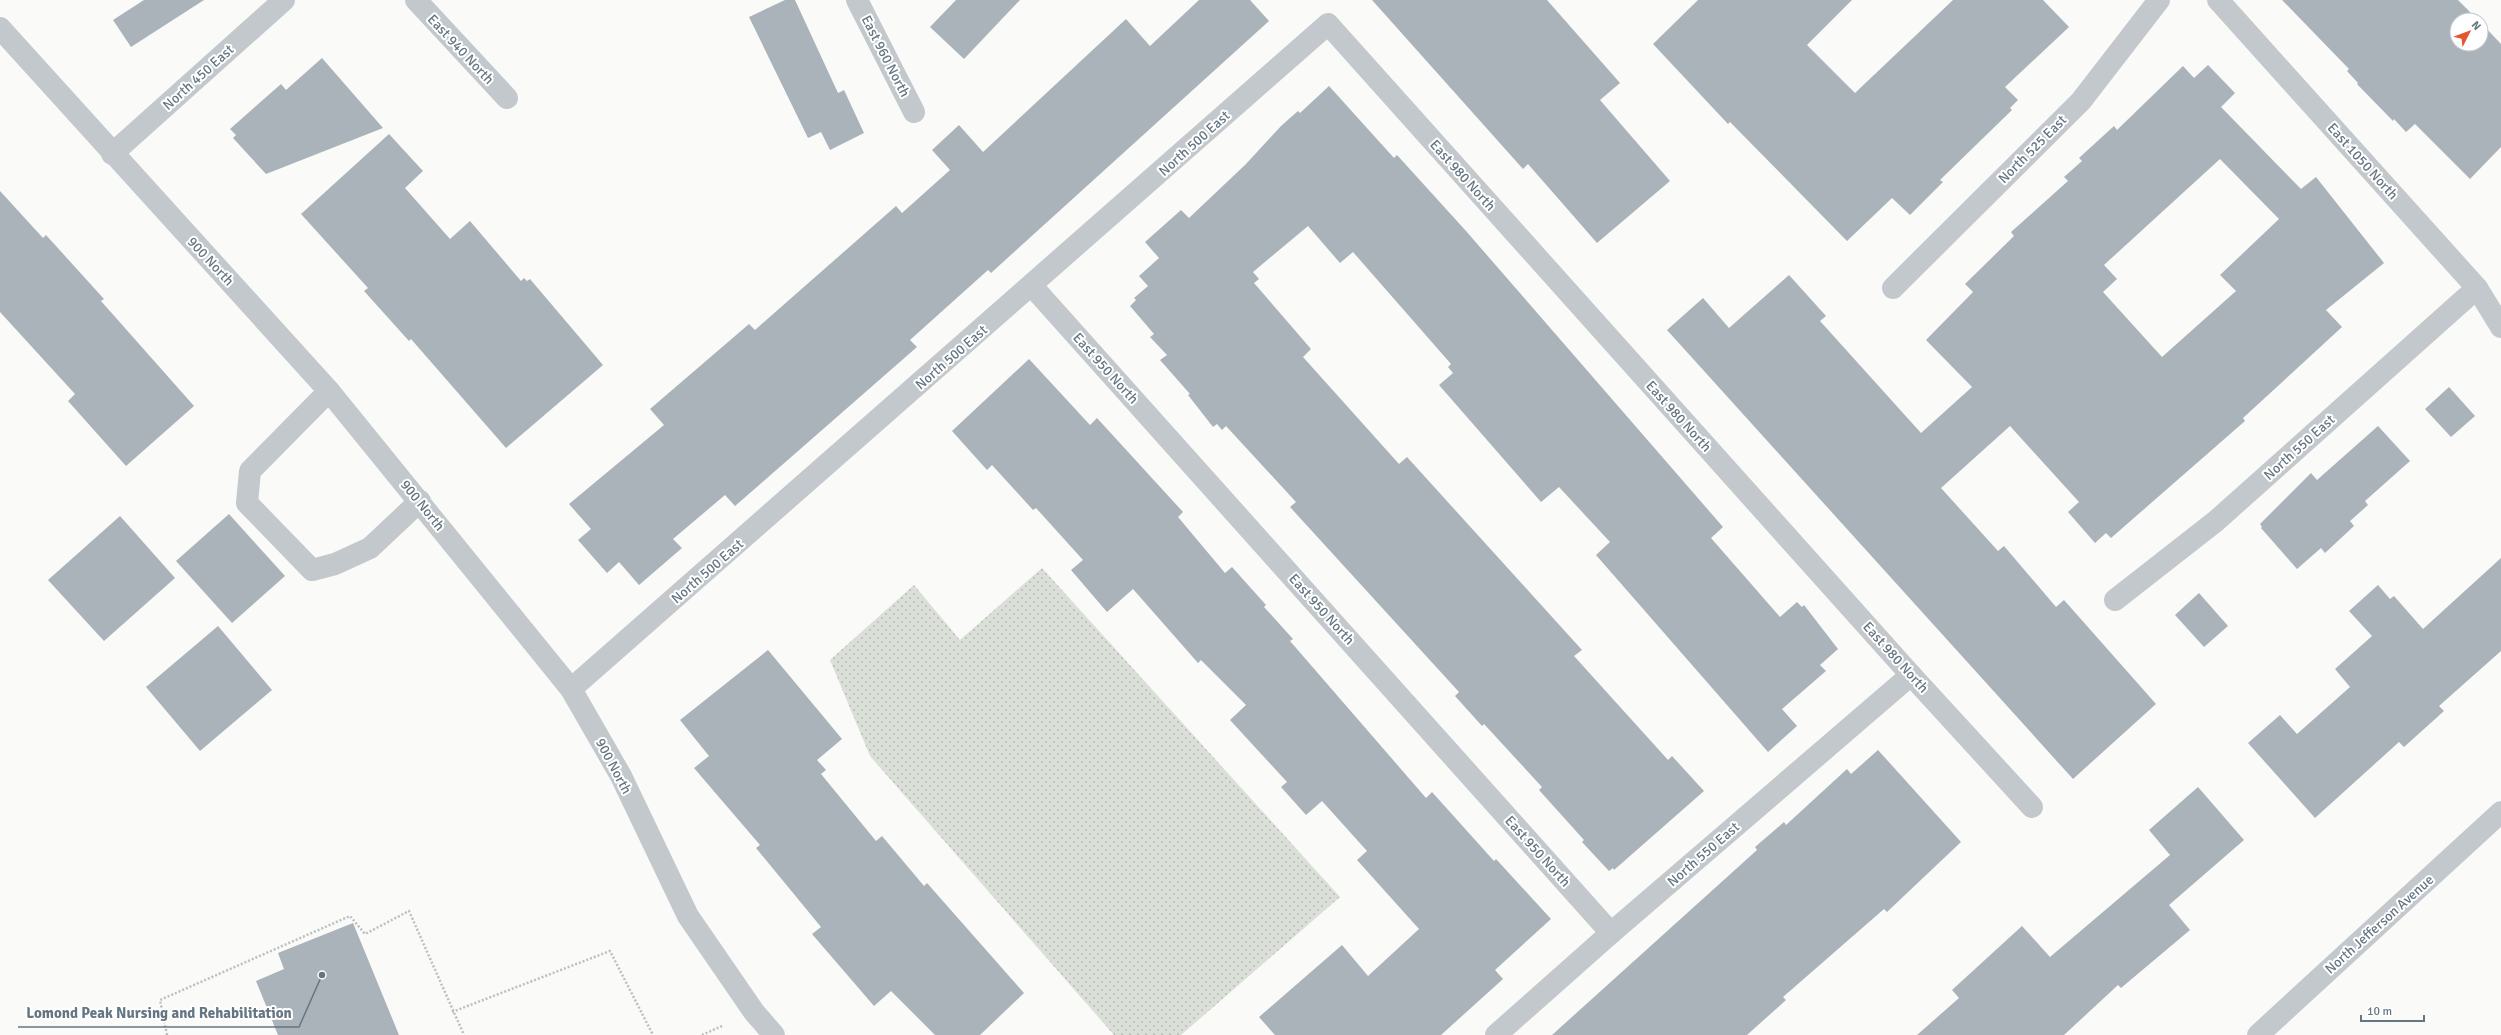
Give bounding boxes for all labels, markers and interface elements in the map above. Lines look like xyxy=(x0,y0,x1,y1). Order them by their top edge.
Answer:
street label: East 940 North xyxy=(424,11,497,88)
street label: East 960 North xyxy=(858,12,913,100)
north arrow xyxy=(2449,12,2489,52)
text: N xyxy=(2469,18,2483,33)
street label: North 450 East xyxy=(159,41,237,114)
street label: North 500 East xyxy=(1155,107,1233,180)
street label: North 525 East xyxy=(1995,112,2070,187)
street label: East 1050 North xyxy=(2324,120,2401,203)
street label: East 980 North xyxy=(1426,136,1499,214)
street label: 900 North xyxy=(184,233,237,289)
street label: North 500 East xyxy=(912,322,991,393)
street label: East 950 North xyxy=(1069,329,1142,407)
street label: East 980 North xyxy=(1642,377,1715,455)
street label: North 550 East xyxy=(2260,411,2338,484)
street label: 900 North xyxy=(397,476,448,534)
street label: North 500 East xyxy=(668,536,747,607)
street label: East 950 North xyxy=(1285,570,1358,648)
street label: East 980 North xyxy=(1859,618,1932,696)
street label: 900 North xyxy=(592,736,635,797)
street label: East 950 North xyxy=(1501,812,1574,890)
street label: North 550 East xyxy=(1664,819,1743,890)
street label: North Jefferson Avenue xyxy=(2322,871,2437,978)
scale bar xyxy=(2361,997,2424,1023)
callout: Lomond Peak Nursing and Rehabilitation xyxy=(18,1000,299,1027)
text: Lomond Peak Nursing and Rehabilitation xyxy=(26,1004,292,1022)
text: 10 m xyxy=(2367,1004,2392,1019)

